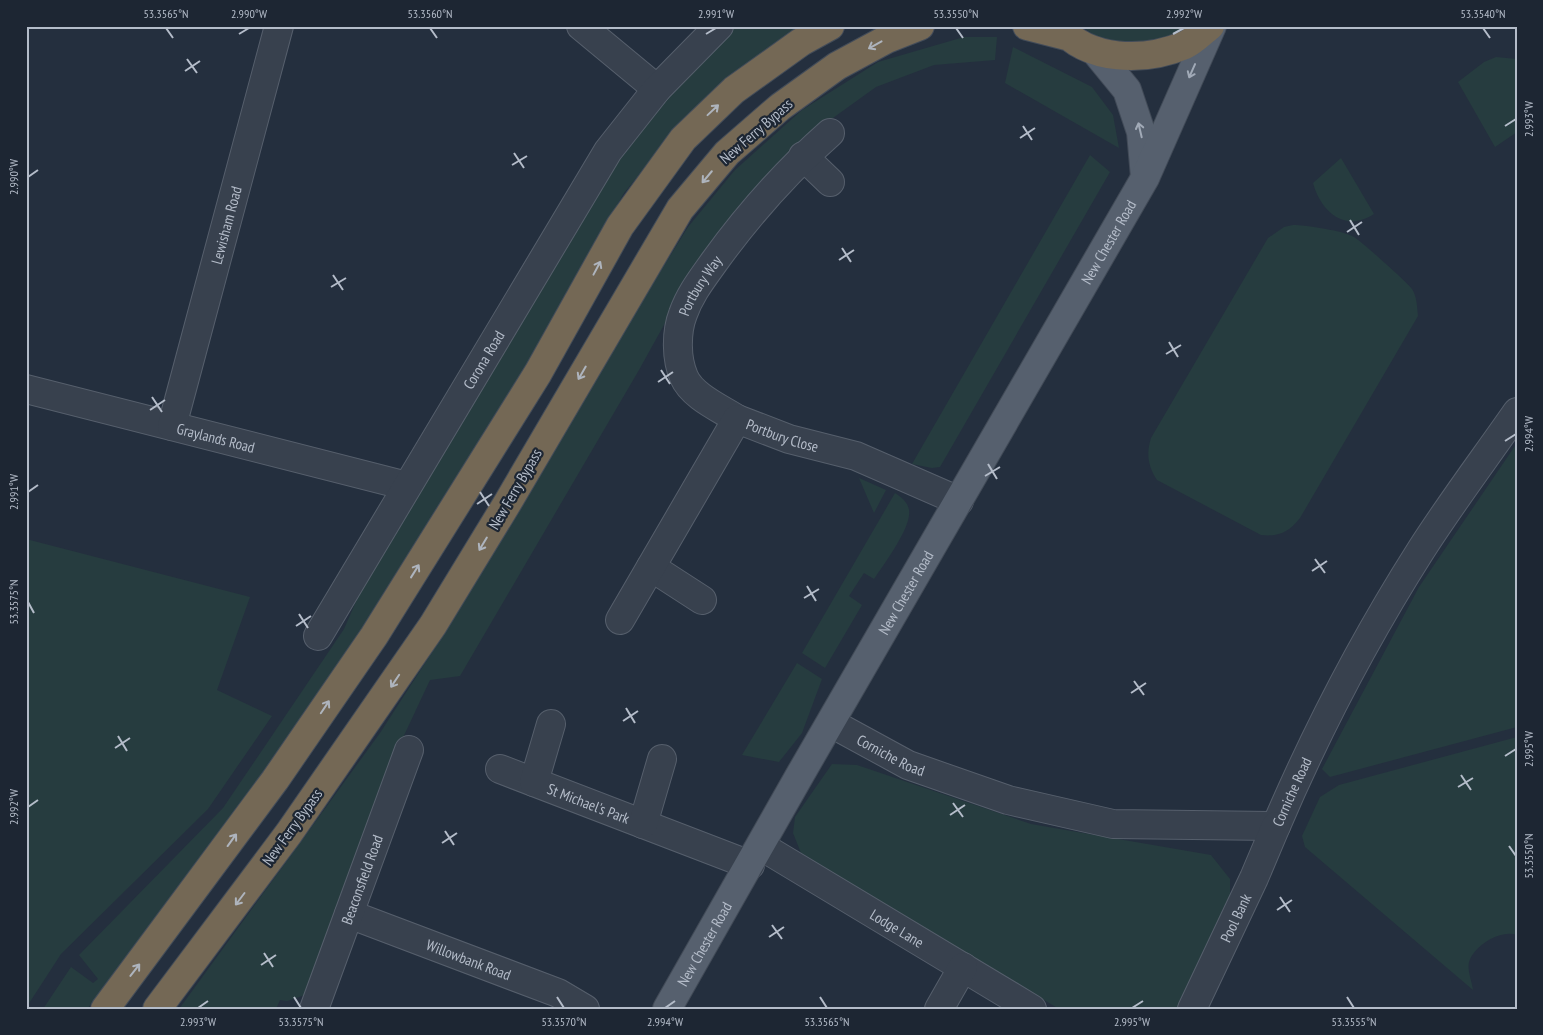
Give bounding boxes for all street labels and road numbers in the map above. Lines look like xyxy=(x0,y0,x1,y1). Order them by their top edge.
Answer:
street label: New Ferry Bypass xyxy=(716,94,796,168)
street label: Lewisham Road xyxy=(206,184,245,266)
street label: New Chester Road xyxy=(1076,196,1140,287)
street label: Portbury Way xyxy=(674,251,726,318)
street label: Corona Road xyxy=(458,327,508,392)
street label: Portbury Close xyxy=(744,414,821,456)
street label: Graylands Road xyxy=(175,418,257,456)
street label: New Ferry Bypass xyxy=(484,445,546,533)
street label: New Chester Road xyxy=(874,547,937,638)
street label: Corniche Road xyxy=(854,730,927,780)
street label: Corniche Road xyxy=(1268,754,1315,829)
street label: St Michael's Park xyxy=(545,779,633,828)
street label: New Ferry Bypass xyxy=(258,785,326,869)
street label: Beaconsfield Road xyxy=(336,832,387,927)
street label: Pool Bank xyxy=(1216,890,1255,945)
street label: New Chester Road xyxy=(673,898,735,989)
street label: Lodge Lane xyxy=(867,905,928,951)
street label: Willowbank Road xyxy=(424,935,514,984)

